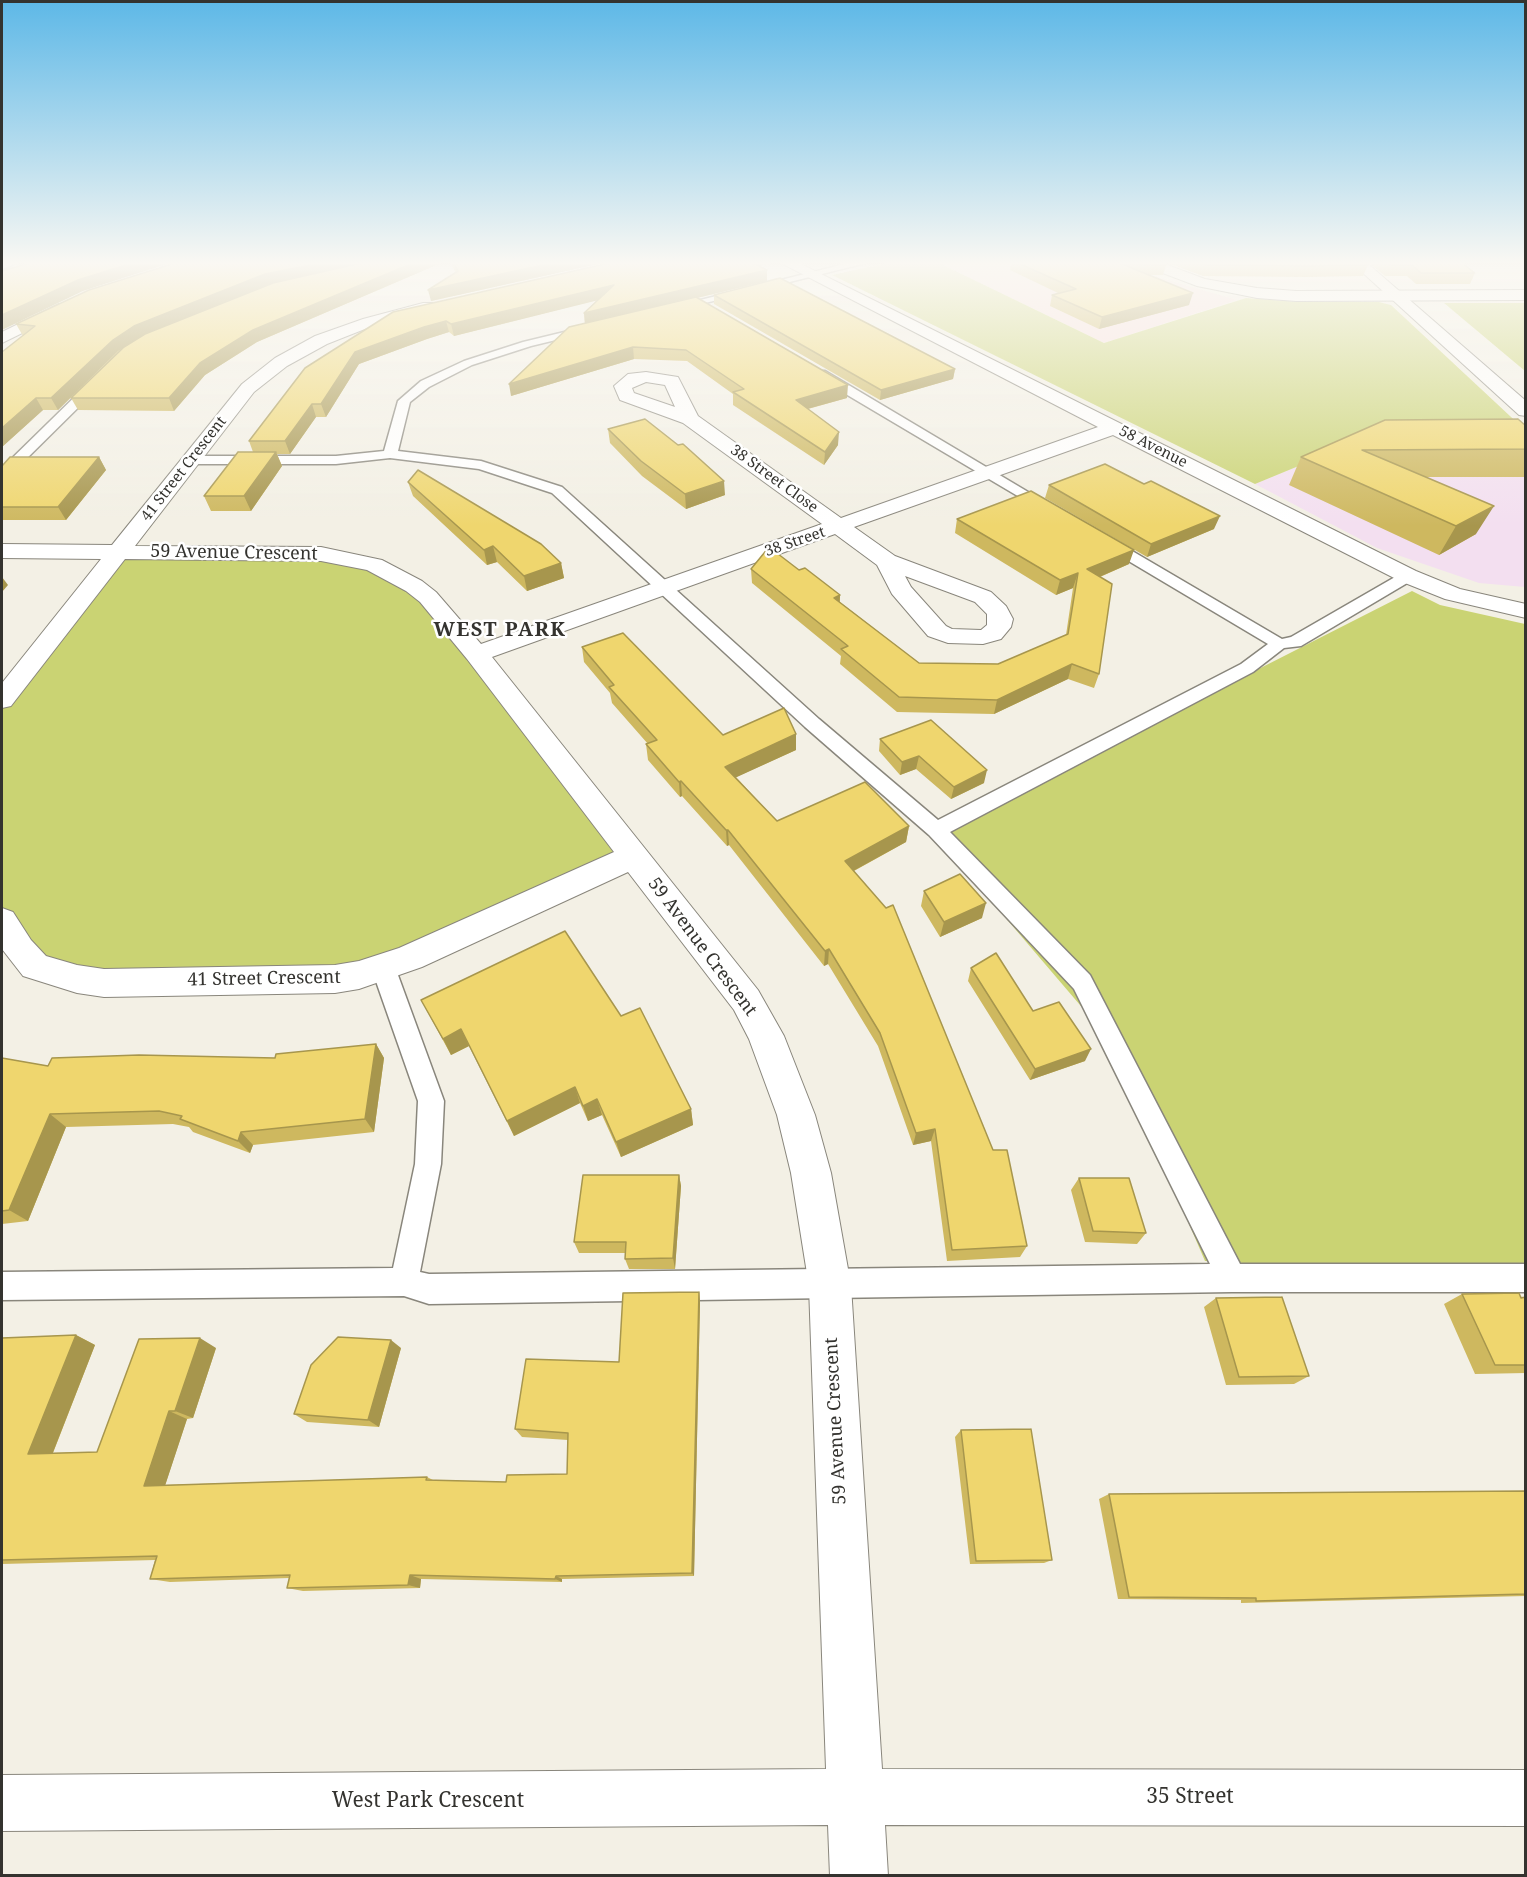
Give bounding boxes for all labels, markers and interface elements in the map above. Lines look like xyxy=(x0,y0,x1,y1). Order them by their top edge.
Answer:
street label: 41 Street Crescent xyxy=(138,413,230,525)
street label: 58 Avenue xyxy=(1116,422,1190,472)
street label: 38 Street Close xyxy=(727,441,821,517)
street label: 38 Street xyxy=(763,523,827,561)
street label: 59 Avenue Crescent xyxy=(150,541,318,565)
district label: WEST PARK xyxy=(433,618,567,642)
street label: 59 Avenue Crescent xyxy=(643,874,761,1020)
street label: 41 Street Crescent xyxy=(187,967,341,991)
street label: 59 Avenue Crescent xyxy=(821,1337,851,1505)
street label: 35 Street xyxy=(1146,1784,1234,1810)
street label: West Park Crescent xyxy=(332,1788,524,1814)

